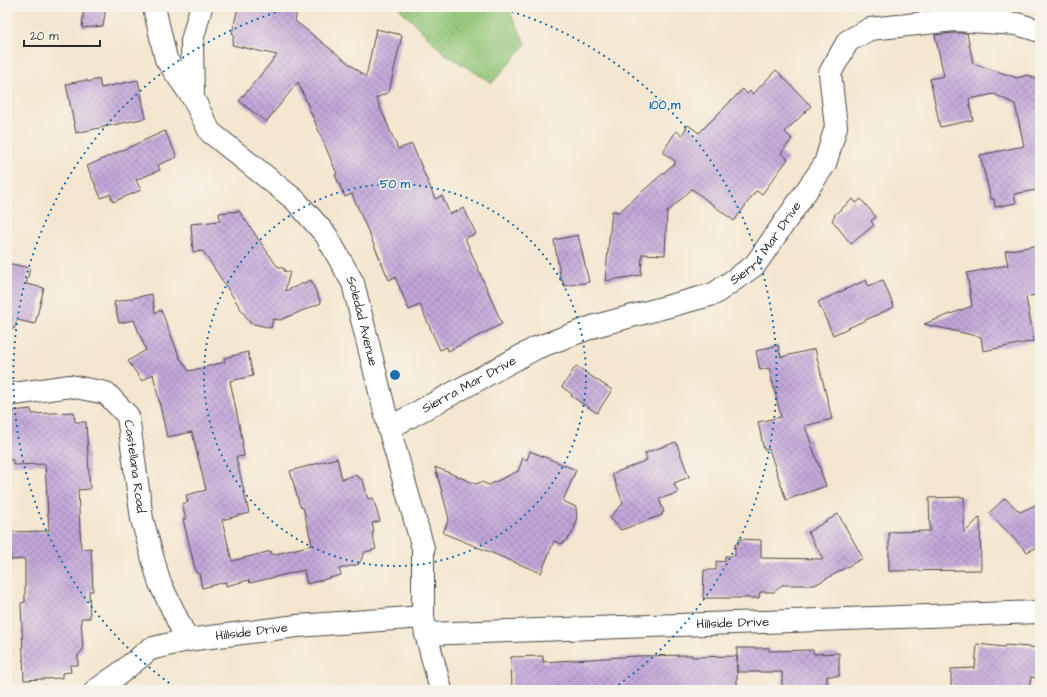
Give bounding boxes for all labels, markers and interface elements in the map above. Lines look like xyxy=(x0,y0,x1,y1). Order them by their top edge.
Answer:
scale bar xyxy=(24,22,100,48)
text: 20 m xyxy=(30,28,59,45)
text: 100 m xyxy=(650,97,681,114)
text: 50 m xyxy=(380,176,411,193)
street label: Sierra Mar Drive xyxy=(726,198,805,289)
street label: Soledad Avenue xyxy=(342,272,382,368)
street label: Sierra Mar Drive xyxy=(419,352,519,417)
centre of rings xyxy=(388,368,402,382)
street label: Castellana Road xyxy=(120,419,150,514)
street label: Hillside Drive xyxy=(696,613,770,633)
street label: Hillside Drive xyxy=(214,618,289,645)

